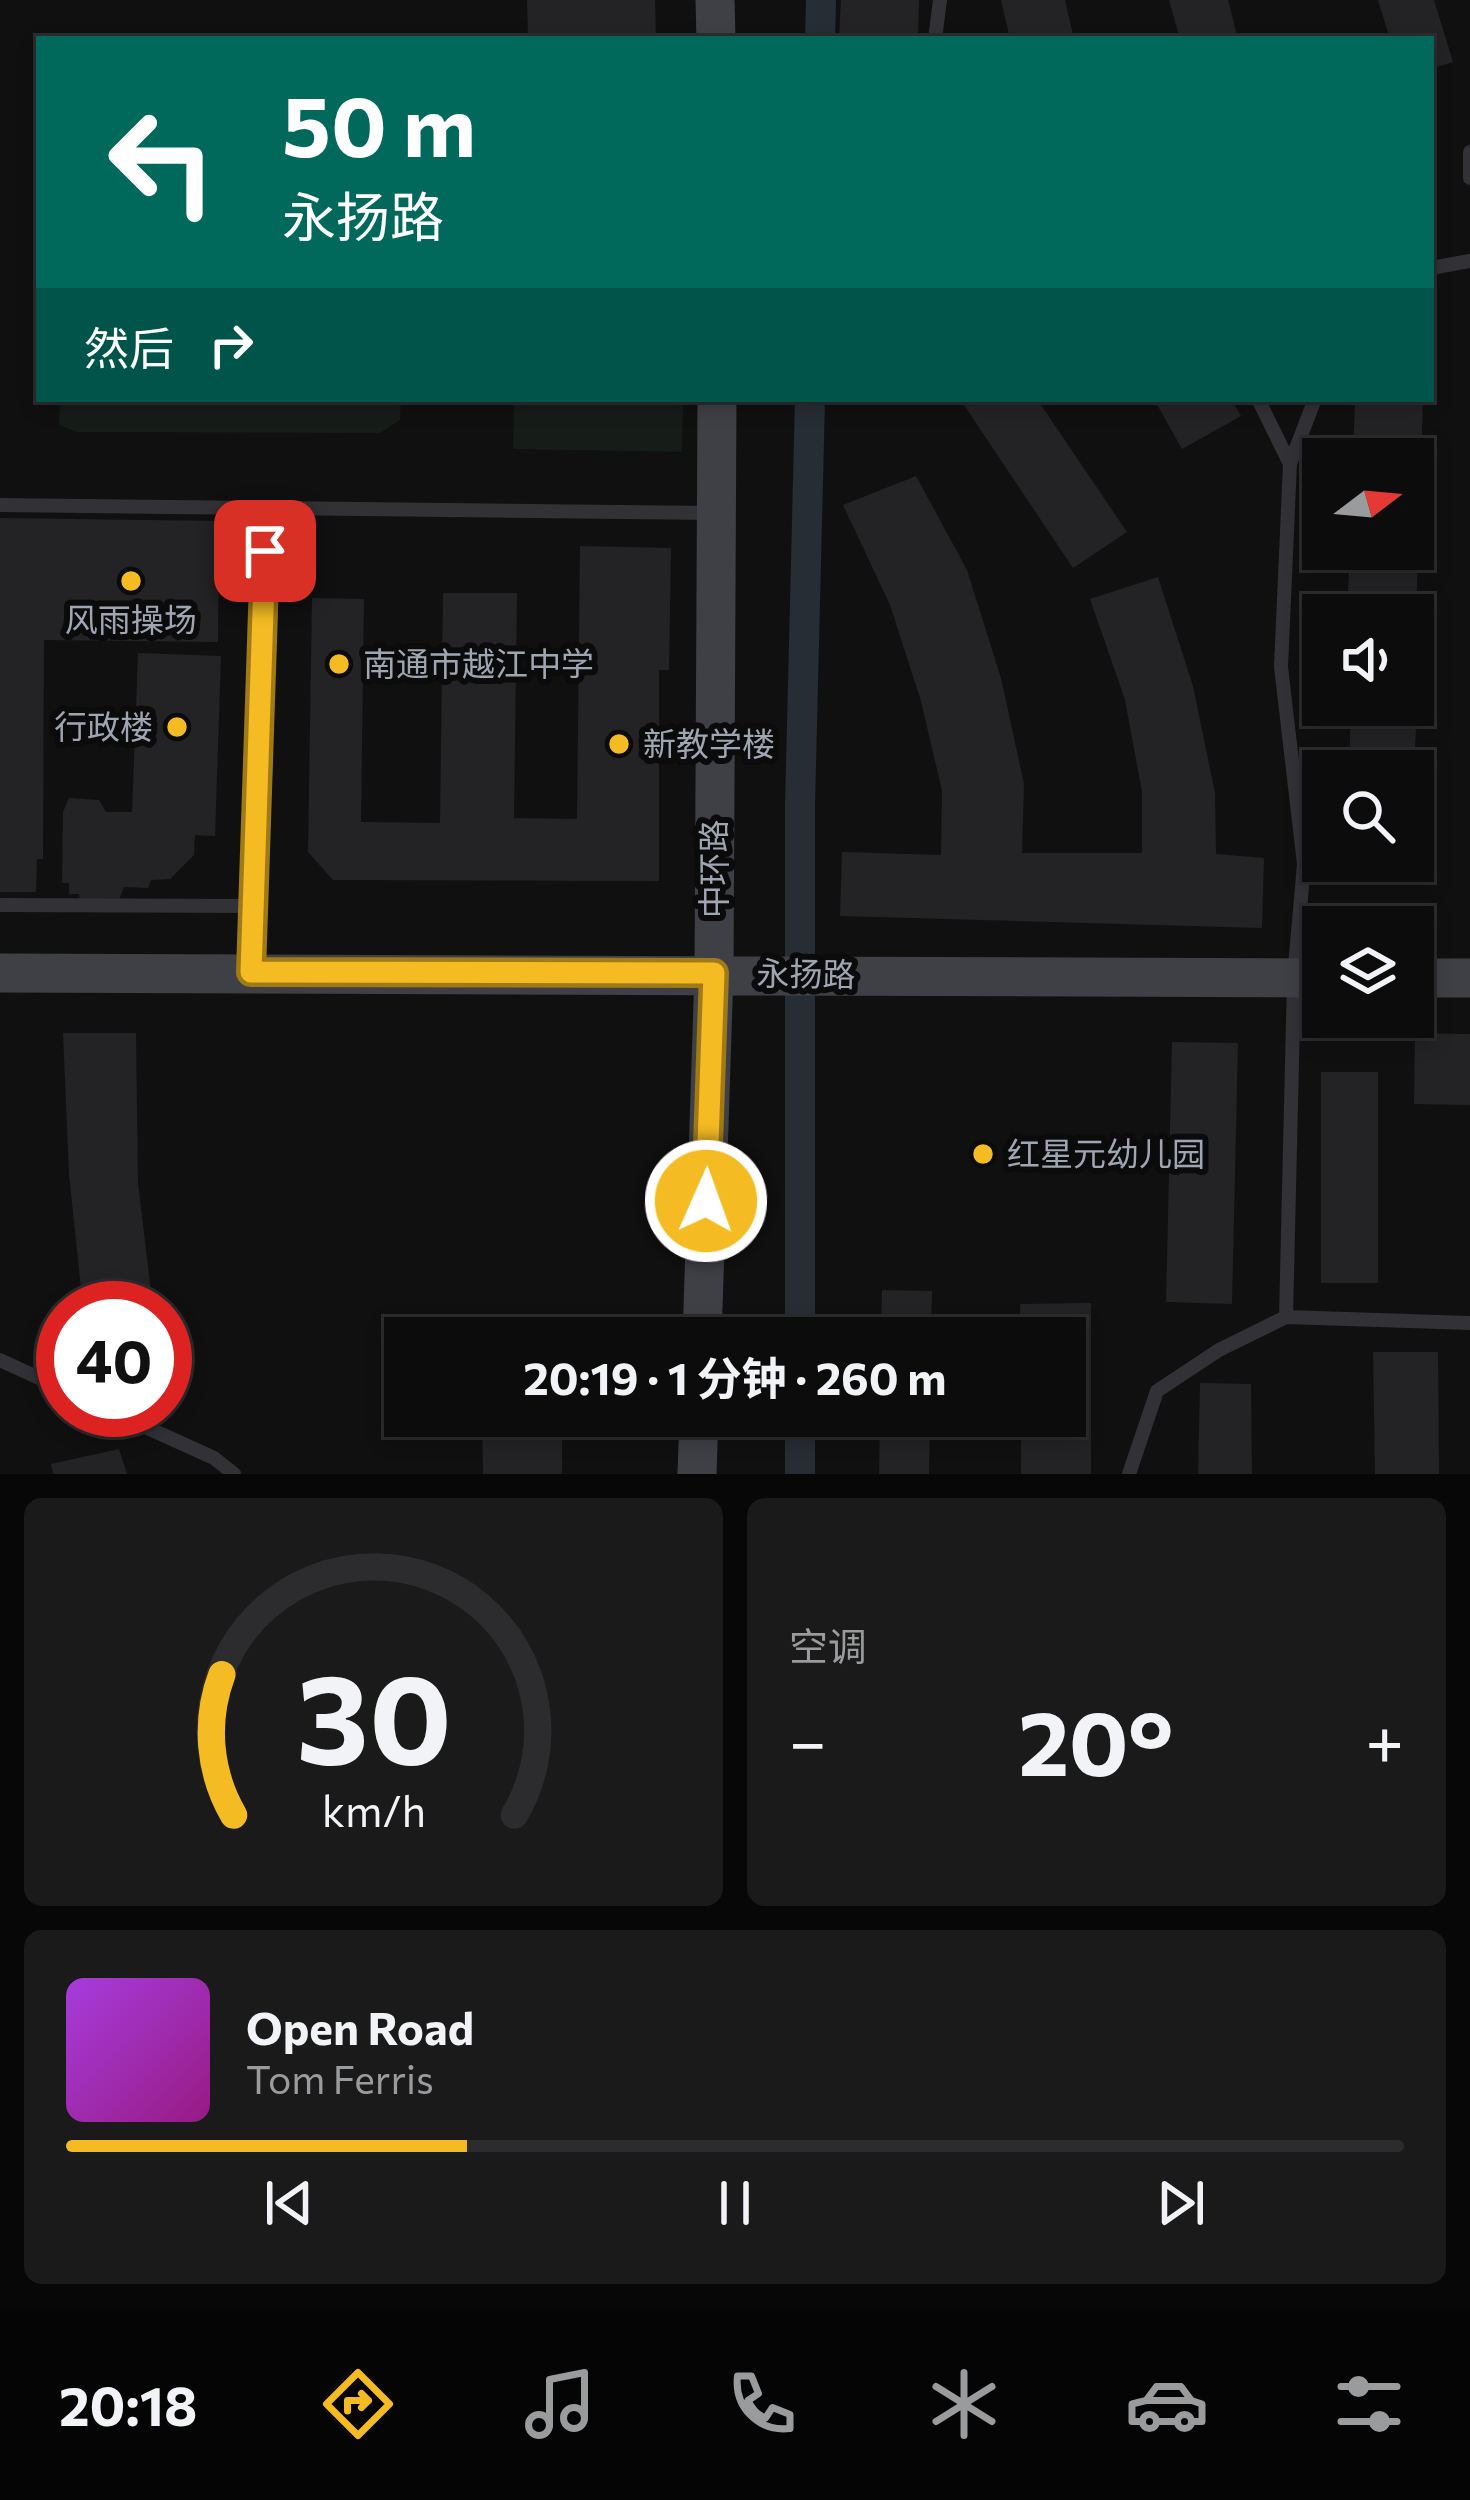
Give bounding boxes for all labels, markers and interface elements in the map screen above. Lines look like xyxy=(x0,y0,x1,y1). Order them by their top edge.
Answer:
text: 50 m xyxy=(282,72,476,174)
icon: left xyxy=(84,84,240,240)
text: 永扬路 xyxy=(282,182,444,248)
icon: right xyxy=(198,312,264,378)
text: 然后 xyxy=(84,319,174,374)
north arrow xyxy=(1302,438,1434,570)
map controls xyxy=(1302,438,1434,1038)
pin xyxy=(214,500,316,602)
icon: arrive xyxy=(232,518,298,584)
marker: 风雨操场 xyxy=(118,568,144,594)
button: sound xyxy=(1302,594,1434,726)
place label: 风雨操场 xyxy=(65,598,197,639)
place label: 南通市越江中学 xyxy=(363,642,594,683)
marker: 南通市越江中学 xyxy=(326,651,352,677)
place label: 行政楼 xyxy=(54,705,153,746)
marker: 行政楼 xyxy=(164,714,190,740)
place label: 新教学楼 xyxy=(643,722,775,763)
marker: 新教学楼 xyxy=(606,731,632,757)
button: search xyxy=(1302,750,1434,882)
street label: 中环路 xyxy=(692,820,733,919)
button: layers xyxy=(1302,906,1434,1038)
street label: 永扬路 xyxy=(756,951,856,994)
place label: 红星元幼儿园 xyxy=(1007,1132,1205,1173)
position arrow xyxy=(643,1138,769,1264)
marker: 红星元幼儿园 xyxy=(970,1141,996,1167)
speed limit sign: 40 xyxy=(36,1281,192,1437)
text: 20:19 · 1 分钟 · 260 m xyxy=(523,1349,947,1404)
text: 空调 xyxy=(789,1621,867,1669)
text: 30 xyxy=(296,1637,451,1790)
text: 20° xyxy=(1018,1684,1174,1795)
text: − xyxy=(789,1699,827,1780)
text: + xyxy=(1365,1699,1404,1780)
text: km/h xyxy=(321,1783,426,1836)
text: Open Road xyxy=(246,1999,474,2054)
text: Tom Ferris xyxy=(246,2054,434,2102)
icon: previous xyxy=(256,2170,322,2236)
icon: pause xyxy=(702,2170,768,2236)
icon: next xyxy=(1148,2170,1214,2236)
icon: directions xyxy=(316,2362,400,2446)
icon: music xyxy=(518,2362,602,2446)
icon: phone xyxy=(720,2362,804,2446)
icon: climate xyxy=(922,2362,1006,2446)
icon: car xyxy=(1125,2362,1209,2446)
icon: filters xyxy=(1327,2362,1411,2446)
text: 20:18 xyxy=(59,2371,198,2437)

